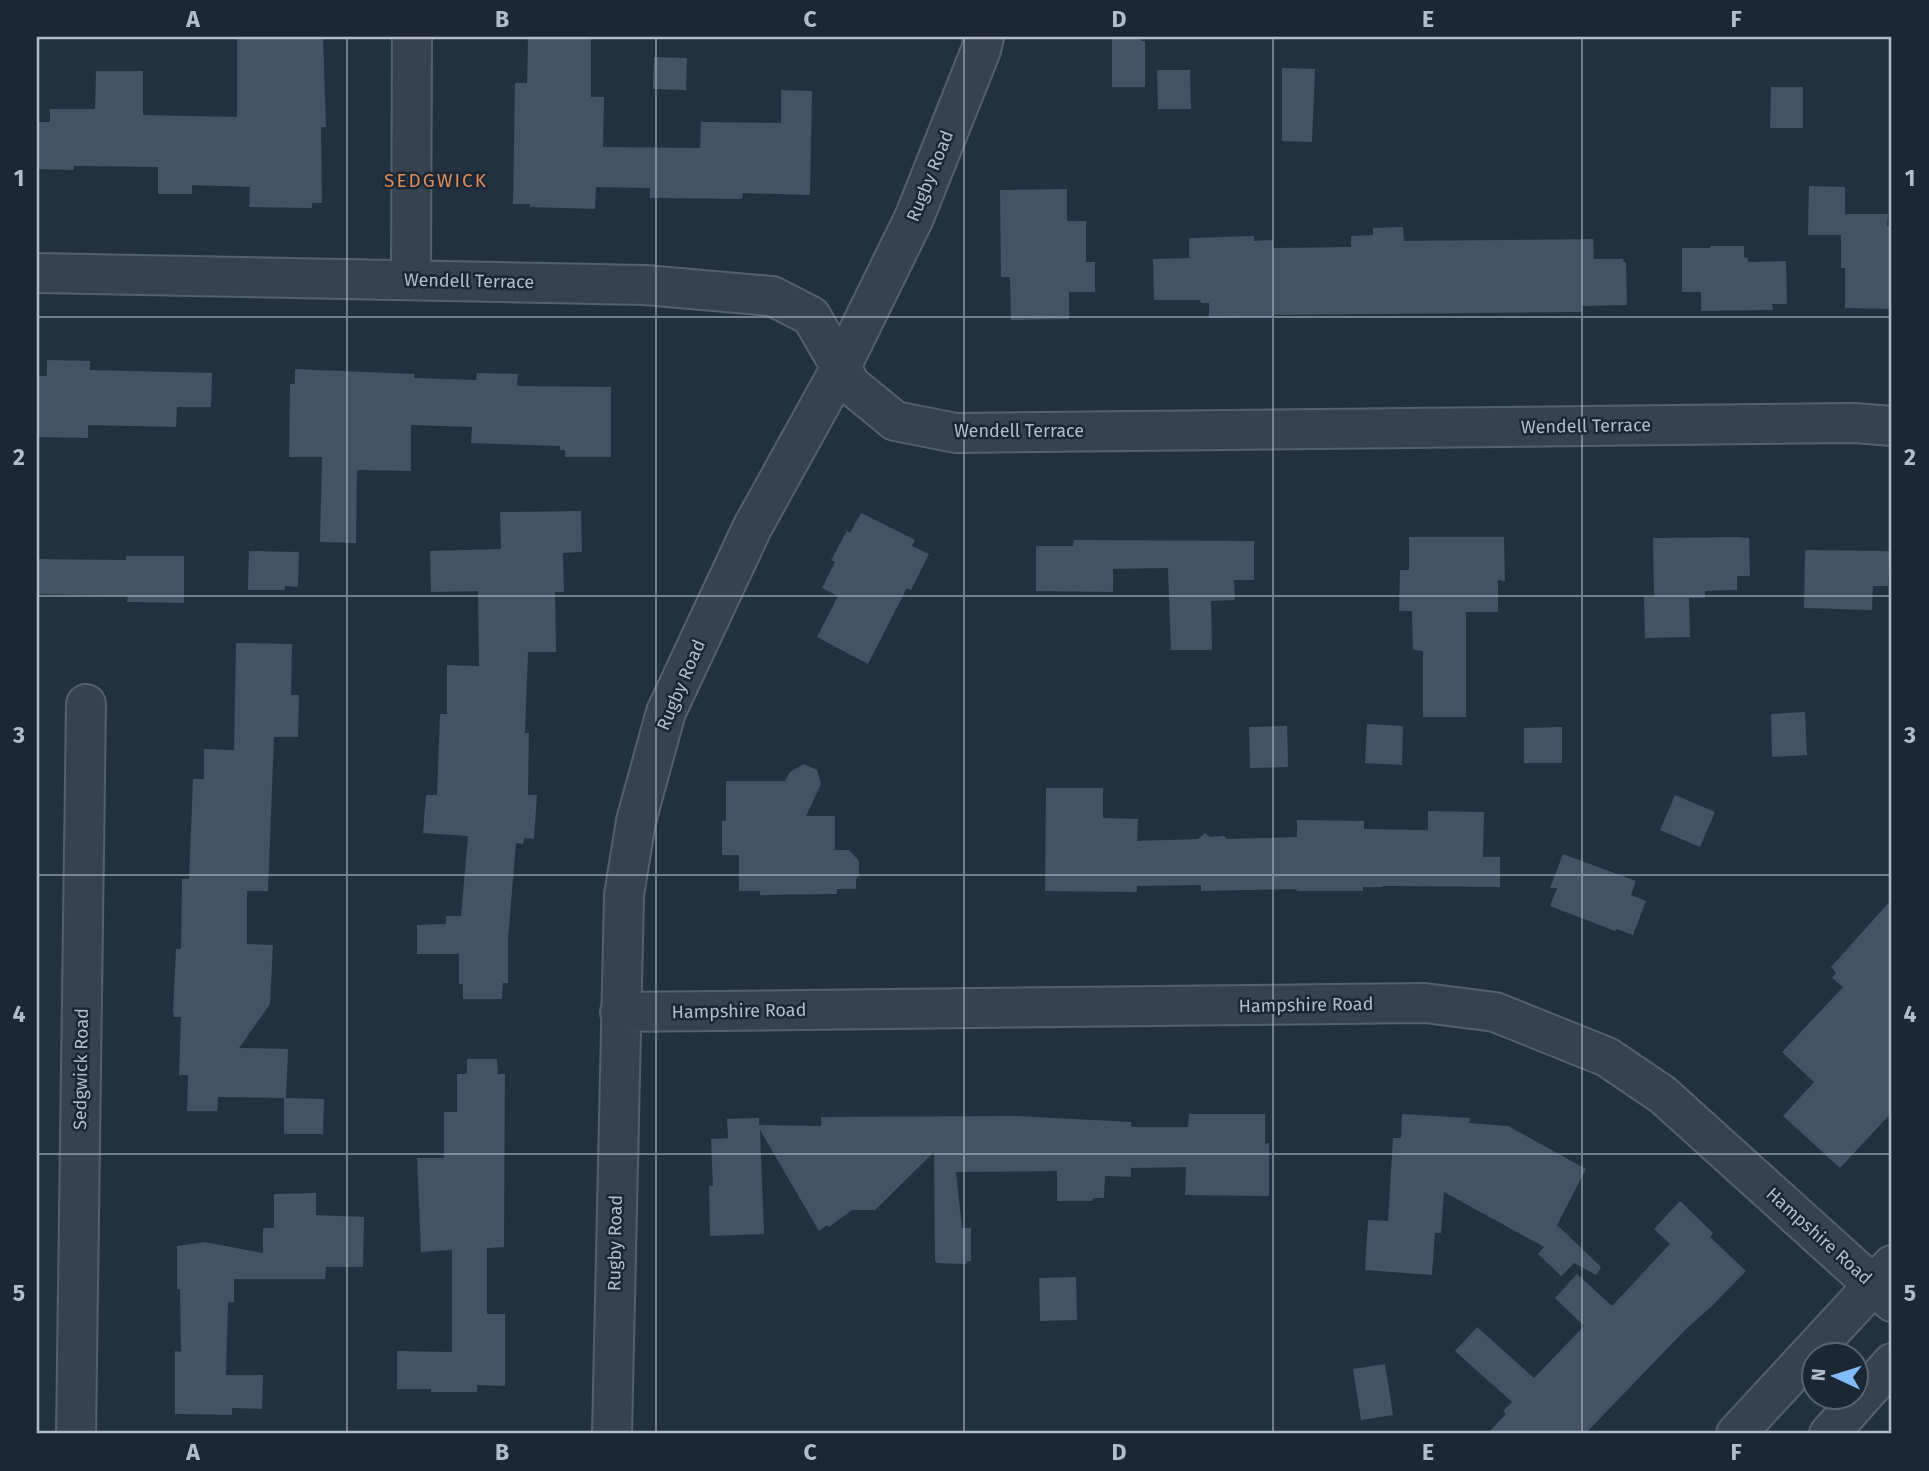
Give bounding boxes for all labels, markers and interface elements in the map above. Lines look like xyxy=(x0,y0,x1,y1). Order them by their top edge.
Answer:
text: A xyxy=(185,5,200,33)
text: B xyxy=(495,5,509,33)
text: C xyxy=(803,5,817,33)
text: D xyxy=(1112,5,1127,33)
text: E xyxy=(1422,5,1434,33)
text: F xyxy=(1730,5,1742,33)
street label: Rugby Road xyxy=(902,127,958,225)
text: 1 xyxy=(14,164,24,192)
text: 1 xyxy=(1905,164,1915,192)
district label: SEDGWICK xyxy=(384,169,488,192)
street label: Wendell Terrace xyxy=(404,269,534,293)
street label: Wendell Terrace xyxy=(1521,414,1651,438)
street label: Wendell Terrace xyxy=(954,420,1084,442)
text: 2 xyxy=(13,443,25,471)
text: 2 xyxy=(1904,443,1916,471)
street label: Rugby Road xyxy=(652,636,710,734)
text: 3 xyxy=(12,721,25,749)
text: 3 xyxy=(1903,721,1916,749)
street label: Hampshire Road xyxy=(1238,993,1374,1017)
street label: Hampshire Road xyxy=(671,999,807,1023)
text: 4 xyxy=(13,1000,26,1028)
text: 4 xyxy=(1904,1000,1917,1028)
street label: Sedgwick Road xyxy=(69,1008,93,1130)
street label: Hampshire Road xyxy=(1762,1183,1876,1289)
street label: Rugby Road xyxy=(603,1195,627,1291)
text: 5 xyxy=(13,1279,25,1307)
text: 5 xyxy=(1904,1279,1916,1307)
north arrow xyxy=(1800,1342,1870,1412)
text: N xyxy=(1807,1368,1830,1382)
text: A xyxy=(185,1438,200,1466)
text: B xyxy=(495,1438,509,1466)
text: C xyxy=(803,1438,817,1466)
text: D xyxy=(1112,1438,1127,1466)
text: E xyxy=(1422,1438,1434,1466)
text: F xyxy=(1730,1438,1742,1466)

